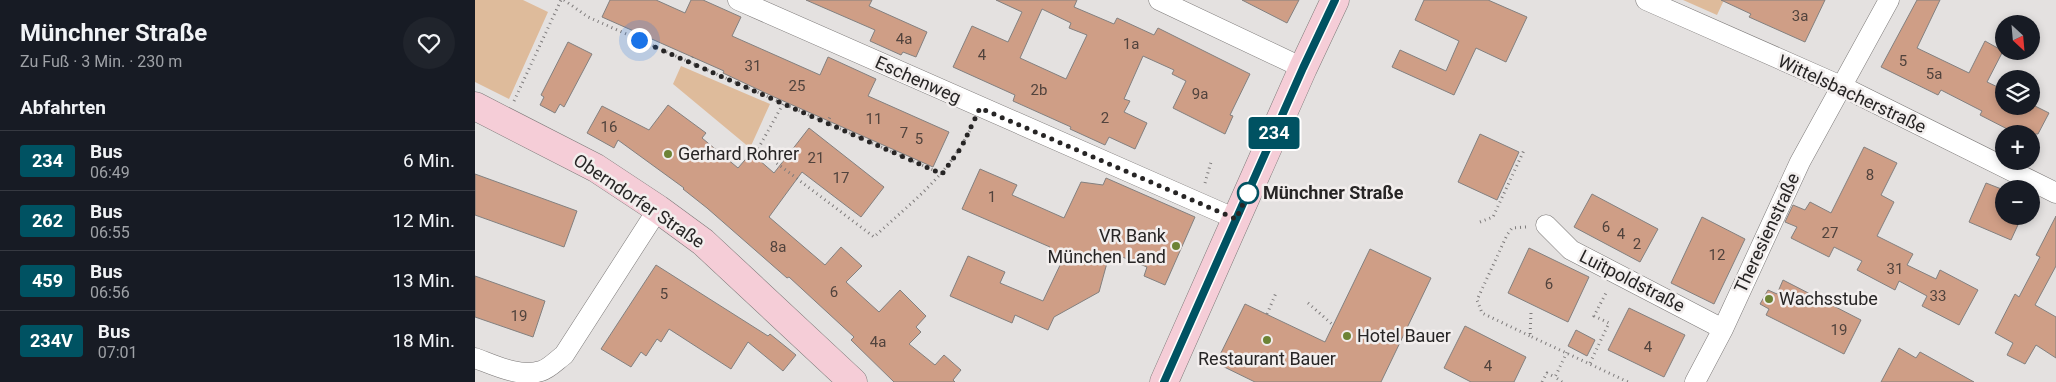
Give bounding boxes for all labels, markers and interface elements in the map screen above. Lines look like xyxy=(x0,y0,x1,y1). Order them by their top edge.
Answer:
house number: 3a xyxy=(1792,7,1808,25)
north arrow xyxy=(1995,15,2040,60)
map controls xyxy=(1995,15,2040,225)
button: heart xyxy=(403,17,455,69)
text: Münchner Straße xyxy=(20,19,207,47)
your location xyxy=(627,28,652,53)
house number: 4a xyxy=(896,30,912,48)
house number: 1a xyxy=(1123,35,1139,53)
house number: 4 xyxy=(978,46,987,64)
street label: Wittelsbacherstraße xyxy=(1775,50,1930,137)
street label: Eschenweg xyxy=(872,51,964,108)
text: Zu Fuß · 3 Min. · 230 m xyxy=(20,52,182,71)
house number: 5 xyxy=(1899,52,1907,70)
house number: 31 xyxy=(745,57,761,75)
house number: 5a xyxy=(1926,65,1942,83)
button: layers xyxy=(1995,70,2040,115)
house number: 25 xyxy=(789,77,805,95)
house number: 2b xyxy=(1031,81,1047,99)
house number: 9a xyxy=(1192,85,1208,103)
text: Abfahrten xyxy=(20,96,106,119)
house number: 2 xyxy=(1101,109,1109,127)
house number: 11 xyxy=(866,110,882,128)
line badge: 234 xyxy=(1245,117,1303,149)
house number: 16 xyxy=(601,118,617,136)
text: 234 xyxy=(1259,122,1289,143)
house number: 7 xyxy=(900,124,908,142)
button: + xyxy=(1995,125,2040,170)
house number: 5 xyxy=(915,130,923,148)
text: Bus xyxy=(90,140,123,163)
place label: Gerhard Rohrer xyxy=(678,143,799,164)
marker: Gerhard Rohrer xyxy=(662,148,674,160)
text: 6 Min. xyxy=(403,149,455,172)
street label: Oberndorfer Straße xyxy=(570,149,709,252)
house number: 21 xyxy=(808,149,824,167)
text: 234 xyxy=(32,150,63,171)
text: 06:49 xyxy=(90,163,130,182)
house number: 8 xyxy=(1866,166,1874,184)
house number: 17 xyxy=(833,169,849,187)
street label: Theresienstraße xyxy=(1730,170,1803,296)
button: − xyxy=(1995,180,2040,225)
marker: Münchner Straße xyxy=(1237,182,1259,204)
place label: Münchner Straße xyxy=(1263,182,1404,203)
house number: 1 xyxy=(988,188,996,206)
text: Bus xyxy=(90,200,123,223)
text: 12 Min. xyxy=(392,209,455,232)
text: 262 xyxy=(32,210,63,231)
house number: 6 xyxy=(1602,218,1610,236)
text: 06:55 xyxy=(90,223,130,242)
house number: 27 xyxy=(1822,224,1838,242)
place label: VR Bank München Land xyxy=(1048,225,1167,267)
house number: 4 xyxy=(1617,225,1626,243)
house number: 2 xyxy=(1633,235,1641,253)
house number: 8a xyxy=(770,238,786,256)
marker: VR Bank München Land xyxy=(1170,240,1182,252)
street label: Luitpoldstraße xyxy=(1576,245,1688,316)
house number: 12 xyxy=(1709,246,1725,264)
text: Bus xyxy=(90,260,123,283)
house number: 31 xyxy=(1887,260,1903,278)
text: 13 Min. xyxy=(392,269,455,292)
text: 459 xyxy=(32,270,63,291)
house number: 6 xyxy=(1545,275,1553,293)
text: 06:56 xyxy=(90,283,130,302)
house number: 6 xyxy=(830,283,838,301)
house number: 5 xyxy=(660,285,668,303)
house number: 33 xyxy=(1930,287,1946,305)
place label: Wachsstube xyxy=(1779,288,1878,309)
marker: Wachsstube xyxy=(1763,293,1775,305)
house number: 19 xyxy=(511,307,527,325)
text: Bus xyxy=(98,320,130,343)
house number: 19 xyxy=(1831,321,1847,339)
place label: Hotel Bauer xyxy=(1357,325,1451,346)
text: 18 Min. xyxy=(392,329,455,352)
text: 234V xyxy=(30,330,73,351)
marker: Hotel Bauer xyxy=(1341,330,1353,342)
house number: 4a xyxy=(870,333,886,351)
marker: Restaurant Bauer xyxy=(1261,334,1273,346)
house number: 4 xyxy=(1644,338,1653,356)
text: 07:01 xyxy=(98,343,138,362)
place label: Restaurant Bauer xyxy=(1198,348,1336,369)
house number: 4 xyxy=(1484,357,1493,375)

